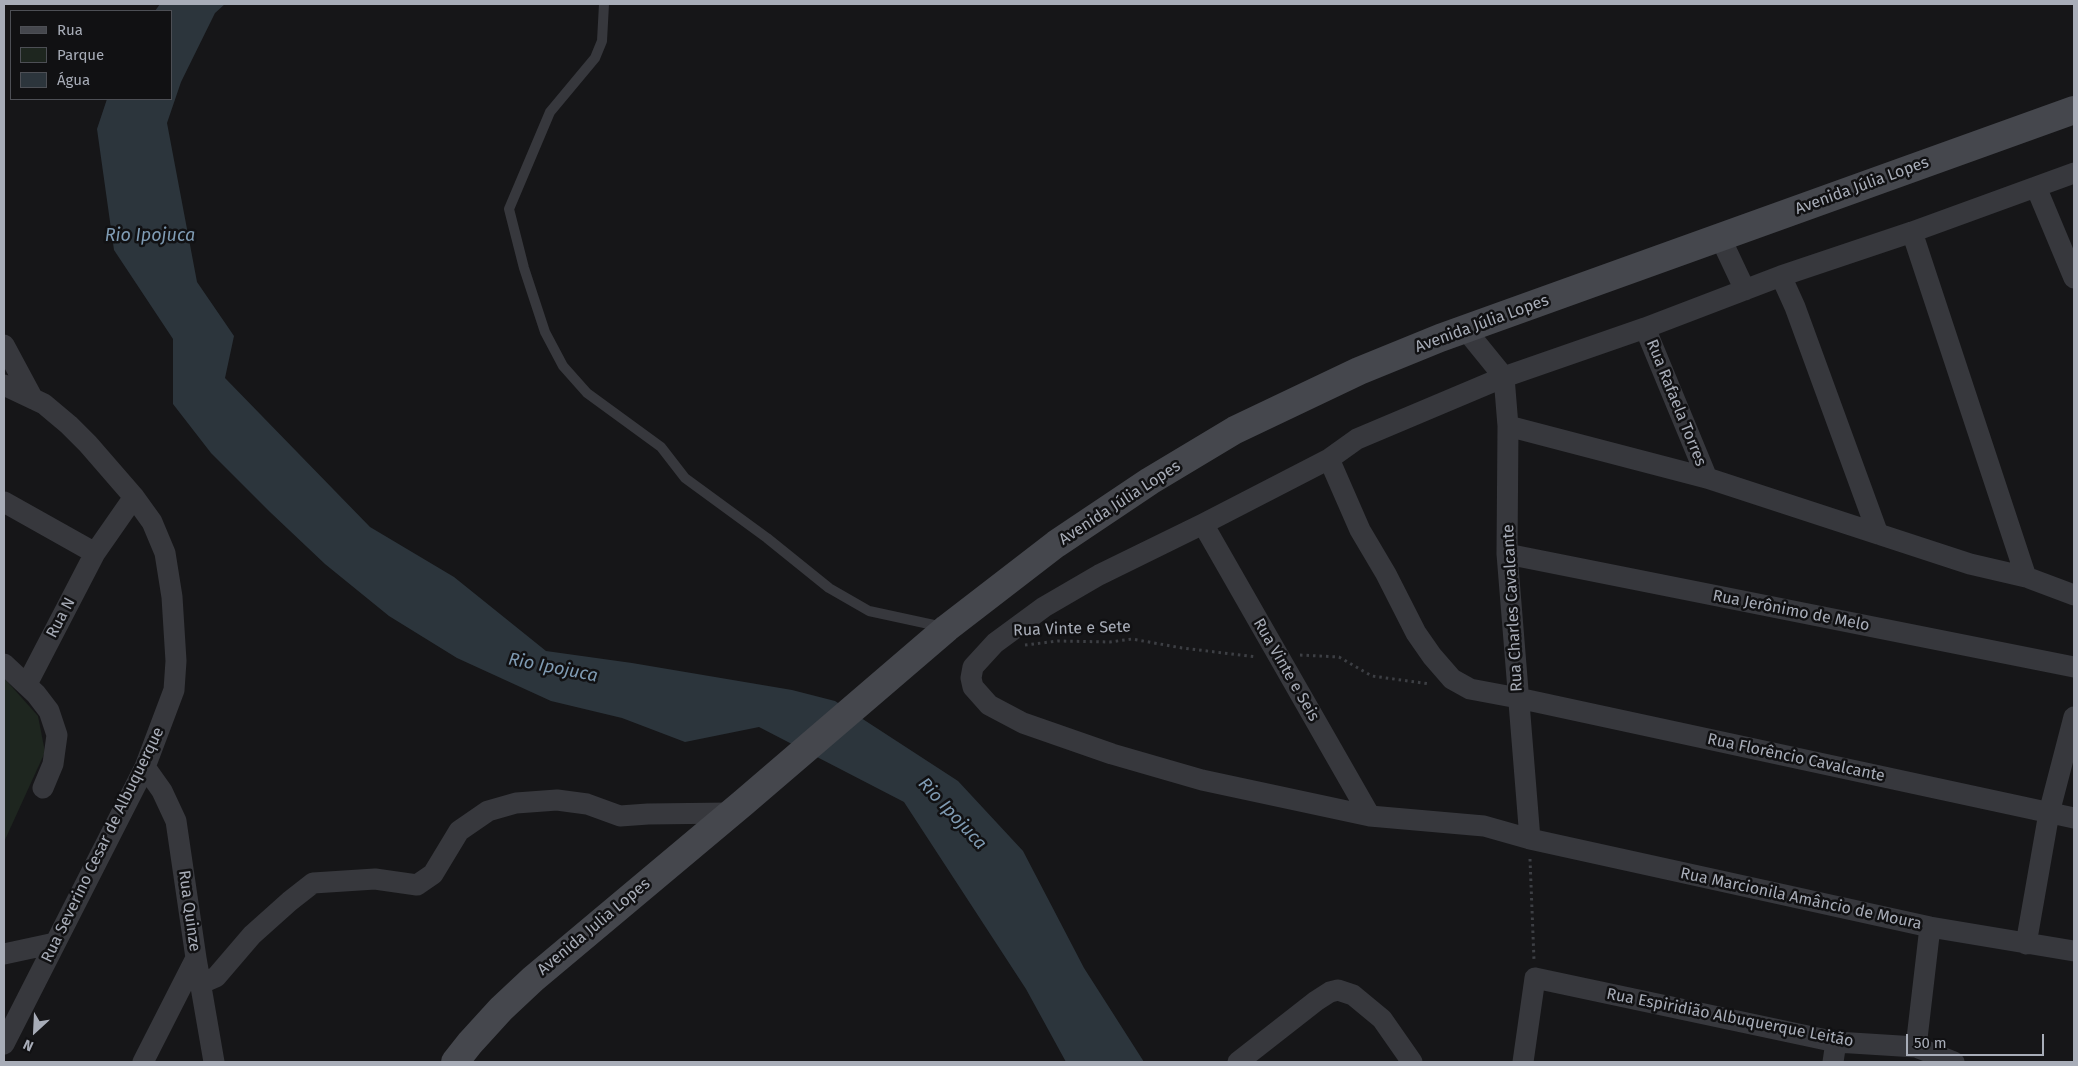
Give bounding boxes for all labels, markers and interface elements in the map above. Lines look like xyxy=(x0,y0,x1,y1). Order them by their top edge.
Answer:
legend xyxy=(10,10,172,100)
text: Rua xyxy=(57,21,83,39)
text: Parque xyxy=(57,46,104,64)
text: Água xyxy=(57,71,90,89)
street label: Avenida Júlia Lopes xyxy=(1792,153,1932,219)
water label: Rio Ipojuca xyxy=(105,225,195,247)
street label: Avenida Júlia Lopes xyxy=(1412,291,1552,357)
street label: Rua Rafaela Torres xyxy=(1642,337,1710,469)
street label: Avenida Júlia Lopes xyxy=(1056,457,1184,549)
street label: Rua Charles Cavalcante xyxy=(1499,524,1527,692)
street label: Rua Jerônimo de Melo xyxy=(1711,586,1871,636)
street label: Rua N xyxy=(42,595,80,641)
street label: Rua Vinte e Seis xyxy=(1249,615,1323,725)
street label: Rua Vinte e Sete xyxy=(1013,617,1131,641)
water label: Rio Ipojuca xyxy=(506,649,600,687)
street label: Rua Severino Cesar de Albuquerque xyxy=(38,724,168,966)
street label: Rua Florêncio Cavalcante xyxy=(1705,730,1887,786)
water label: Rio Ipojuca xyxy=(913,773,991,855)
street label: Rua Marcionila Amâncio de Moura xyxy=(1679,864,1923,934)
street label: Rua Quinze xyxy=(174,869,204,953)
street label: Avenida Julia Lopes xyxy=(534,874,654,980)
street label: Rua Espiridião Albuquerque Leitão xyxy=(1605,985,1855,1051)
north arrow xyxy=(10,1006,60,1056)
scale bar xyxy=(1908,1024,2046,1056)
text: 50 m xyxy=(1914,1034,1947,1052)
text: N xyxy=(21,1035,36,1055)

